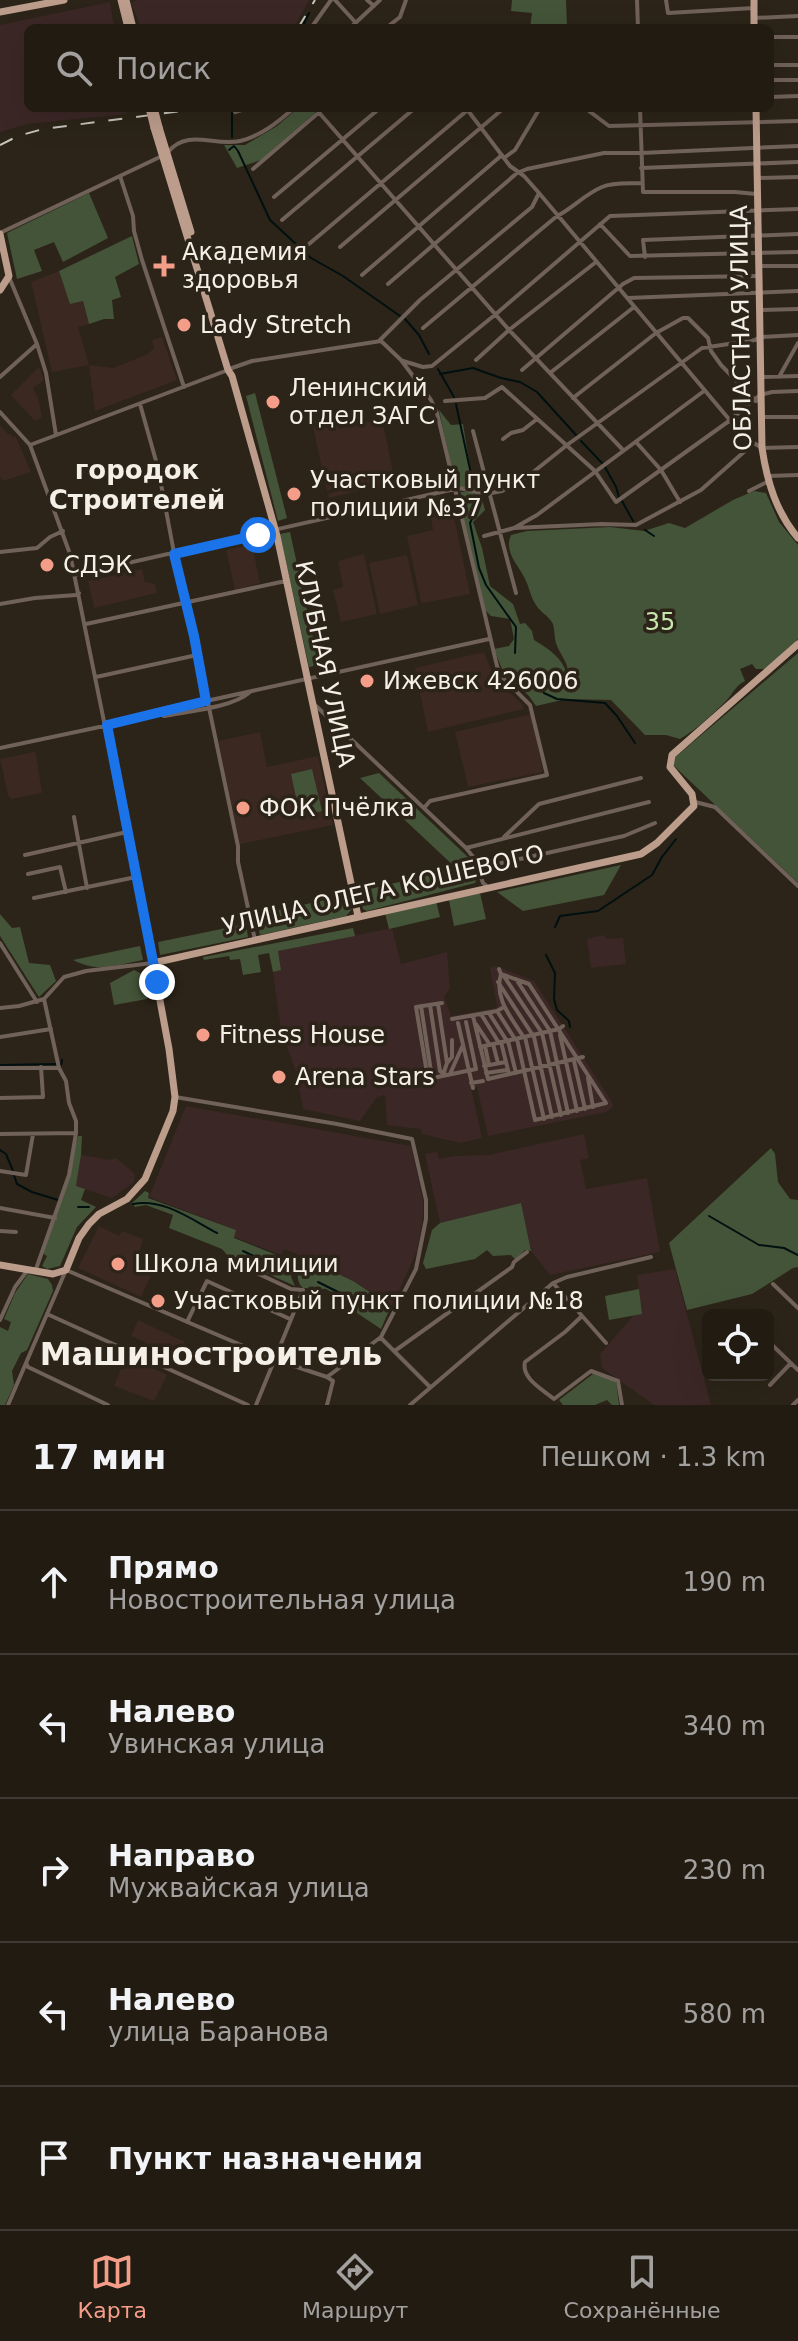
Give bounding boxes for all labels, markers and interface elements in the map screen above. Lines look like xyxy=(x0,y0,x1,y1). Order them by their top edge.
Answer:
search box xyxy=(24,24,774,112)
icon: search xyxy=(52,46,96,90)
text: Поиск xyxy=(116,51,211,86)
street label: ОБЛАСТНАЯ УЛИЦА xyxy=(725,204,757,451)
place label: Академия здоровья xyxy=(182,238,307,294)
marker: Академия здоровья xyxy=(153,255,175,277)
place label: Lady Stretch xyxy=(200,311,352,339)
marker: Lady Stretch xyxy=(175,316,193,334)
place label: Ленинский отдел ЗАГС xyxy=(289,374,435,430)
marker: Ленинский отдел ЗАГС xyxy=(264,393,282,411)
district label: городок Строителей xyxy=(49,455,225,515)
place label: Участковый пункт полиции №37 xyxy=(310,466,540,522)
marker: Участковый пункт полиции №37 xyxy=(285,485,303,503)
route start xyxy=(240,517,276,553)
place label: СДЭК xyxy=(63,551,132,579)
marker: СДЭК xyxy=(38,556,56,574)
street label: КЛУБНАЯ УЛИЦА xyxy=(289,558,361,770)
park label: 35 xyxy=(645,608,675,636)
place label: Ижевск 426006 xyxy=(383,667,578,695)
marker: Ижевск 426006 xyxy=(358,672,376,690)
place label: ФОК Пчёлка xyxy=(259,794,415,822)
marker: ФОК Пчёлка xyxy=(234,799,252,817)
street label: УЛИЦА ОЛЕГА КОШЕВОГО xyxy=(219,839,547,941)
route end xyxy=(139,964,175,1000)
place label: Fitness House xyxy=(219,1021,385,1049)
marker: Fitness House xyxy=(194,1026,212,1044)
place label: Arena Stars xyxy=(295,1063,435,1091)
marker: Arena Stars xyxy=(270,1068,288,1086)
place label: Школа милиции xyxy=(134,1250,339,1278)
marker: Школа милиции xyxy=(109,1255,127,1273)
place label: Участковый пункт полиции №18 xyxy=(174,1287,584,1315)
marker: Участковый пункт полиции №18 xyxy=(149,1292,167,1310)
map controls xyxy=(702,1309,774,1381)
button: locate xyxy=(702,1309,774,1381)
district label: Машиностроитель xyxy=(40,1335,382,1373)
text: 17 мин xyxy=(32,1437,166,1477)
text: Пешком · 1.3 km xyxy=(541,1442,766,1472)
text: Прямо xyxy=(108,1550,219,1585)
icon: ahead xyxy=(32,1560,76,1604)
text: 190 m xyxy=(683,1567,766,1597)
text: Новостроительная улица xyxy=(108,1585,456,1615)
text: Налево xyxy=(108,1694,235,1729)
icon: left xyxy=(32,1704,76,1748)
text: 340 m xyxy=(683,1711,766,1741)
text: Увинская улица xyxy=(108,1729,325,1759)
text: Направо xyxy=(108,1838,255,1873)
icon: right xyxy=(32,1848,76,1892)
text: 230 m xyxy=(683,1855,766,1885)
text: Мужвайская улица xyxy=(108,1873,370,1903)
text: Налево xyxy=(108,1982,235,2017)
icon: left xyxy=(32,1992,76,2036)
text: 580 m xyxy=(683,1999,766,2029)
text: улица Баранова xyxy=(108,2017,329,2047)
icon: arrive xyxy=(32,2136,76,2180)
text: Пункт назначения xyxy=(108,2141,423,2176)
tab: Карта xyxy=(78,2250,147,2323)
tab: Маршрут xyxy=(302,2250,408,2323)
tab: Сохранённые xyxy=(564,2250,720,2323)

